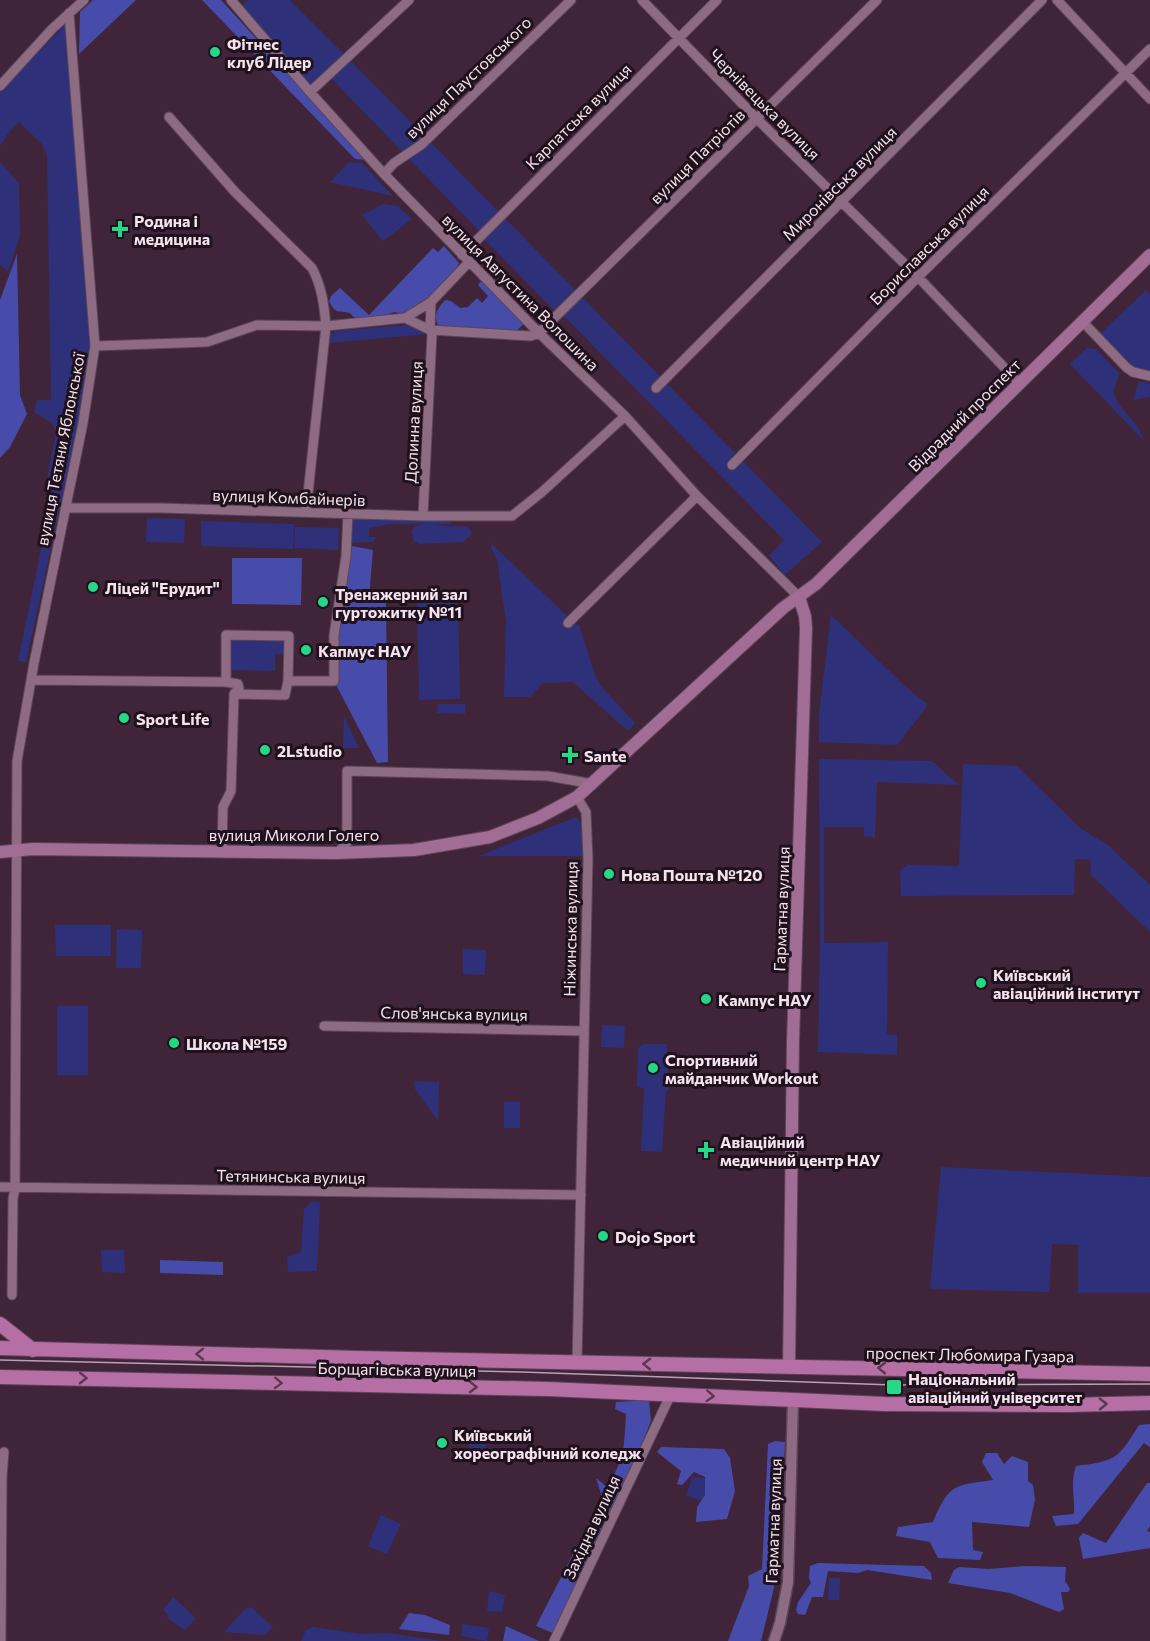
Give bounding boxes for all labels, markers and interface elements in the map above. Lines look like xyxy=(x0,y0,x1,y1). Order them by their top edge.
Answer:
street label: вулиця Паустовського xyxy=(401,12,535,142)
place label: Фітнес клуб Лідер xyxy=(227,34,311,71)
marker: Фітнес клуб Лідер xyxy=(208,45,222,59)
street label: Чернівецька вулиця xyxy=(706,45,824,163)
street label: Карпатська вулиця xyxy=(521,59,635,173)
street label: вулиця Патріотів xyxy=(646,105,748,207)
street label: Миронівська вулиця xyxy=(778,122,900,244)
street label: Бориславська вулиця xyxy=(866,182,992,308)
street label: вулиця Августина Волошина xyxy=(439,210,603,374)
place label: Родина і медицина xyxy=(134,211,210,248)
marker: Родина і медицина xyxy=(111,220,129,238)
street label: вулиця Тетяни Яблонської xyxy=(32,350,88,547)
street label: Відрадний проспект xyxy=(904,355,1024,475)
street label: Долинна вулиця xyxy=(400,360,426,484)
street label: вулиця Комбайнерів xyxy=(212,485,366,509)
place label: Ліцей "Ерудит" xyxy=(105,578,220,597)
marker: Ліцей "Ерудит" xyxy=(86,580,100,594)
place label: Тренажерний зал гуртожитку №11 xyxy=(335,584,467,621)
marker: Тренажерний зал гуртожитку №11 xyxy=(316,595,330,609)
place label: Капмус НАУ xyxy=(318,641,411,660)
marker: Капмус НАУ xyxy=(299,643,313,657)
place label: Sport Life xyxy=(136,709,210,728)
marker: Sport Life xyxy=(117,711,131,725)
place label: 2Lstudio xyxy=(277,741,342,760)
marker: 2Lstudio xyxy=(258,743,272,757)
marker: Sante xyxy=(561,746,579,764)
place label: Sante xyxy=(584,746,626,765)
street label: вулиця Миколи Голего xyxy=(209,825,379,844)
street label: Гарматна вулиця xyxy=(769,846,793,972)
street label: Ніжинська вулиця xyxy=(559,861,581,997)
place label: Нова Пошта №120 xyxy=(621,865,763,884)
marker: Нова Пошта №120 xyxy=(602,867,616,881)
place label: Київський авіаційний інститут xyxy=(993,965,1140,1002)
marker: Київський авіаційний інститут xyxy=(974,976,988,990)
place label: Кампус НАУ xyxy=(718,990,812,1009)
marker: Кампус НАУ xyxy=(699,992,713,1006)
street label: Слов'янська вулиця xyxy=(380,1002,528,1024)
place label: Школа №159 xyxy=(186,1034,288,1053)
marker: Школа №159 xyxy=(167,1036,181,1050)
place label: Спортивний майданчик Workout xyxy=(665,1050,819,1087)
marker: Спортивний майданчик Workout xyxy=(646,1061,660,1075)
place label: Авіаційний медичний центр НАУ xyxy=(720,1132,880,1169)
marker: Авіаційний медичний центр НАУ xyxy=(697,1141,715,1159)
street label: Тетянинська вулиця xyxy=(216,1165,366,1187)
place label: Dojo Sport xyxy=(615,1227,696,1246)
marker: Dojo Sport xyxy=(596,1229,610,1243)
street label: проспект Любомира Гузара xyxy=(866,1343,1074,1365)
one-way arrow xyxy=(196,1348,205,1361)
street label: Борщагівська вулиця xyxy=(317,1358,477,1380)
one-way arrow xyxy=(642,1358,651,1370)
one-way arrow xyxy=(877,1362,886,1375)
place label: Національний авіаційний університет xyxy=(908,1369,1083,1406)
one-way arrow xyxy=(79,1372,88,1384)
one-way arrow xyxy=(274,1376,283,1389)
marker: Національний авіаційний університет xyxy=(885,1378,903,1396)
one-way arrow xyxy=(469,1381,478,1393)
one-way arrow xyxy=(705,1390,714,1403)
one-way arrow xyxy=(1099,1398,1108,1411)
place label: Київський хореографічний коледж xyxy=(454,1425,642,1462)
marker: Київський хореографічний коледж xyxy=(435,1436,449,1450)
street label: Гарматна вулиця xyxy=(761,1458,785,1584)
street label: Західна вулиця xyxy=(559,1472,623,1582)

